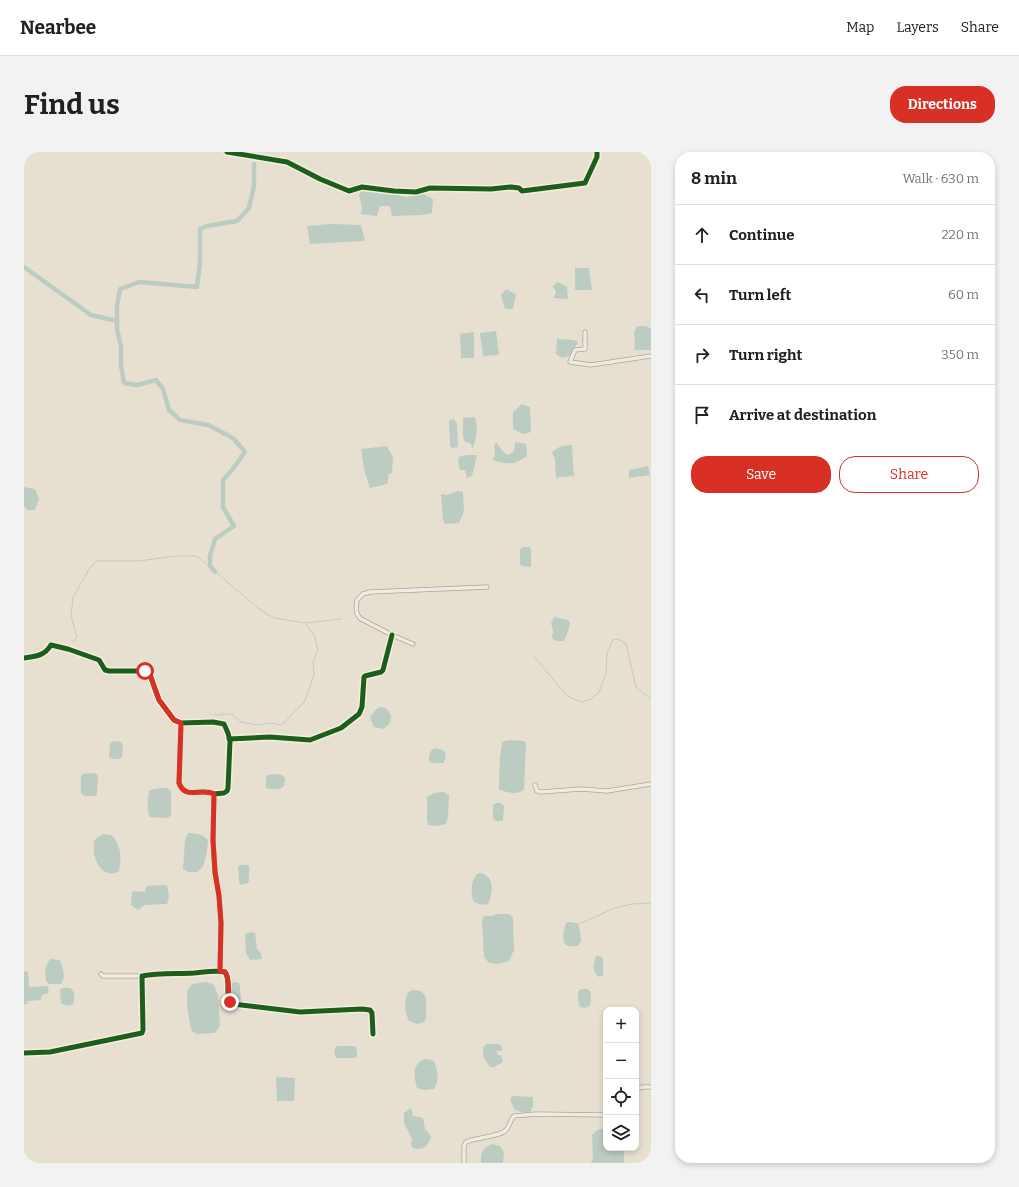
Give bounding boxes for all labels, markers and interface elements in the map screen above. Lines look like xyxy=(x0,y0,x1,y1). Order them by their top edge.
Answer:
text: Nearbee xyxy=(20,16,96,39)
text: Map xyxy=(846,19,874,36)
text: Layers xyxy=(896,19,939,36)
text: Share xyxy=(961,19,999,36)
button: Directions xyxy=(890,86,995,123)
text: Find us xyxy=(24,88,120,121)
text: 8 min xyxy=(691,168,737,189)
text: Walk · 630 m xyxy=(902,171,979,186)
icon: ahead xyxy=(691,224,713,246)
text: Continue xyxy=(729,226,795,244)
text: 220 m xyxy=(942,227,979,242)
icon: left xyxy=(691,284,713,306)
text: Turn left xyxy=(729,286,791,304)
text: 60 m xyxy=(948,287,979,302)
icon: right xyxy=(691,344,713,366)
text: Turn right xyxy=(729,346,802,364)
text: 350 m xyxy=(941,347,979,362)
icon: arrive xyxy=(691,404,713,426)
text: Arrive at destination xyxy=(729,406,876,424)
button: Save xyxy=(691,456,831,493)
button: Share xyxy=(839,456,979,493)
route start xyxy=(136,662,154,680)
route end xyxy=(221,993,239,1011)
map controls xyxy=(603,1007,639,1151)
button: + xyxy=(603,1007,639,1043)
button: − xyxy=(603,1043,639,1079)
button: locate xyxy=(603,1079,639,1115)
button: layers xyxy=(603,1115,639,1151)

